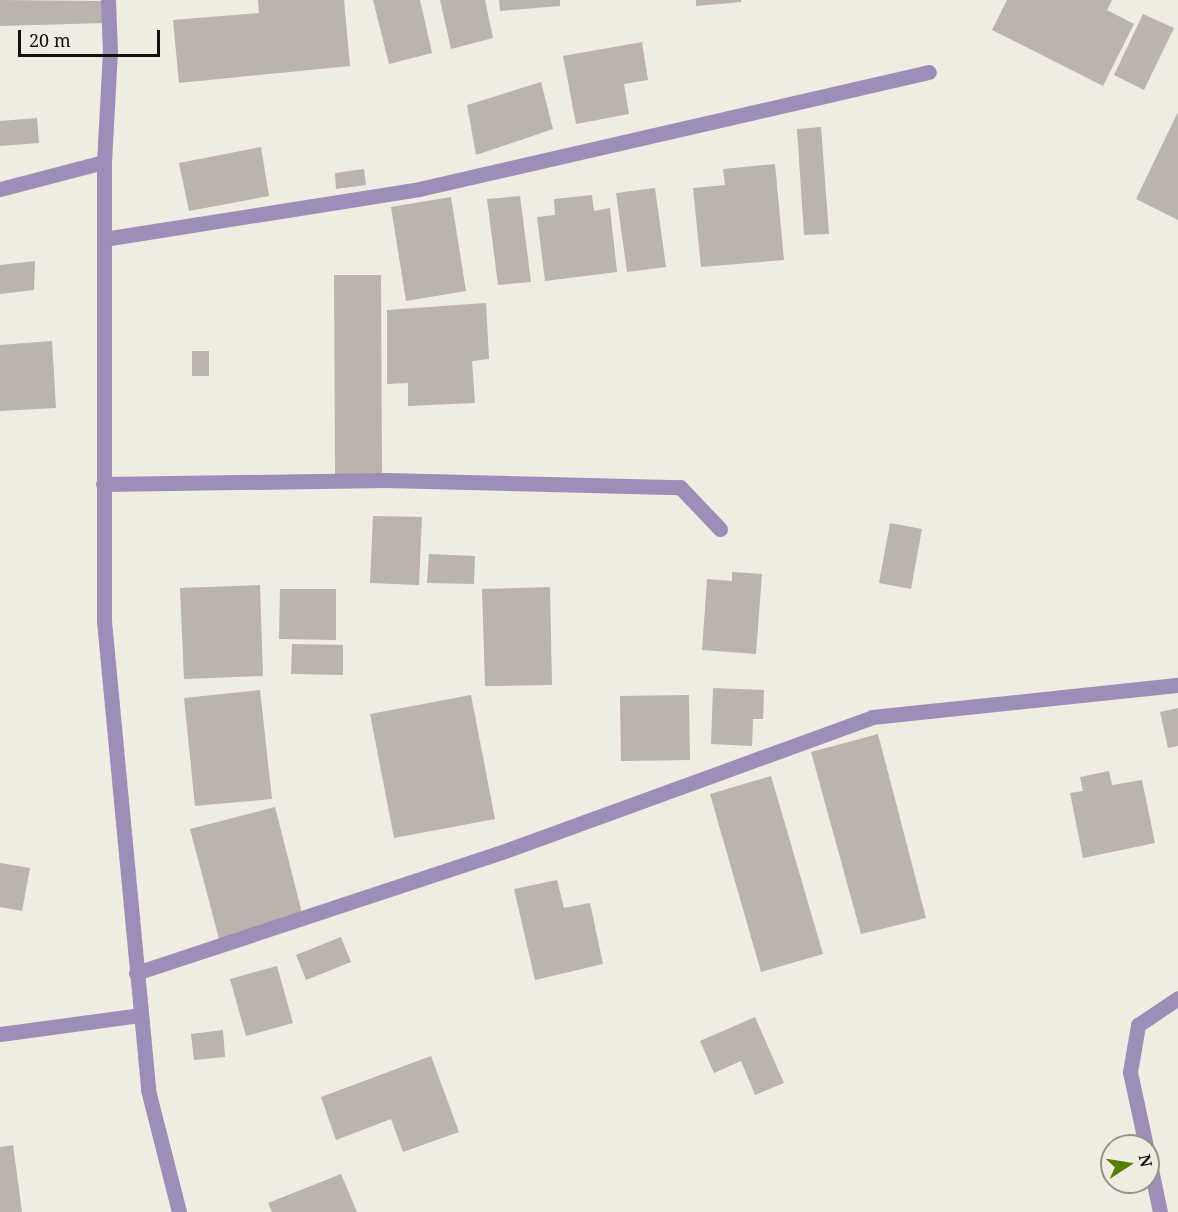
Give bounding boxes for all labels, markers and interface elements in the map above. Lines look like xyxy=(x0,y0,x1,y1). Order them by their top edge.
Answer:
scale bar xyxy=(21,18,164,56)
text: 20 m xyxy=(29,28,71,52)
north arrow xyxy=(1100,1134,1160,1194)
text: N xyxy=(1134,1152,1158,1169)

